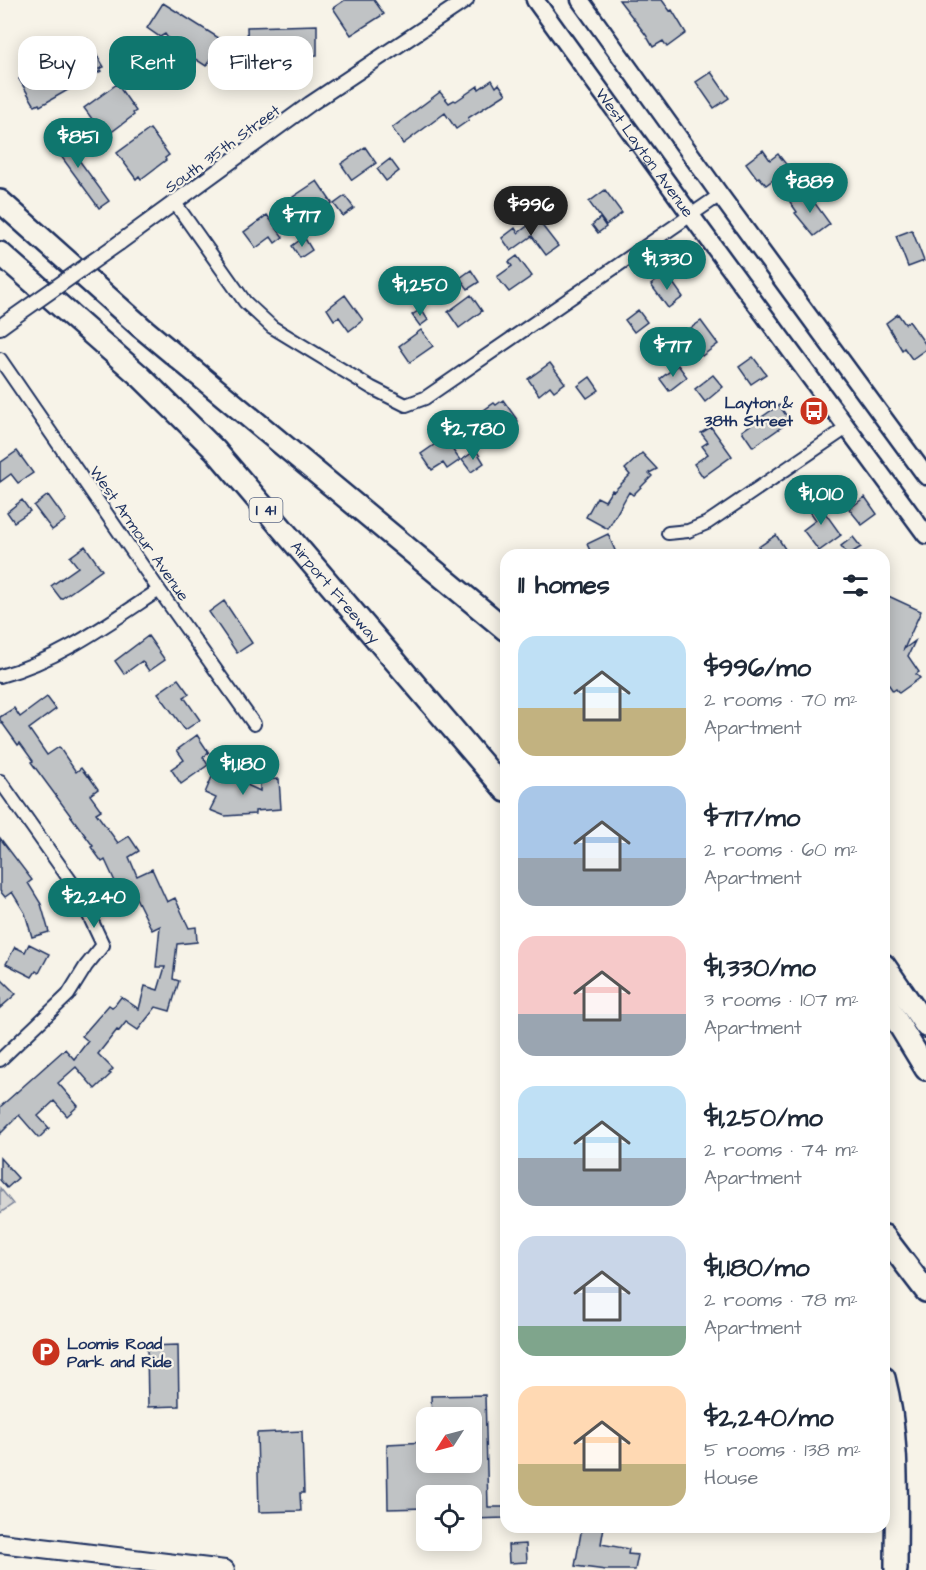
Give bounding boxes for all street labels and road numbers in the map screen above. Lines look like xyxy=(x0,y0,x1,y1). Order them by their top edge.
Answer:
street label: West Layton Avenue xyxy=(590,84,699,222)
street label: South 35th Street xyxy=(160,99,285,198)
street label: West Armour Avenue xyxy=(84,462,194,606)
road number: I 41 xyxy=(250,498,282,522)
street label: Airport Freeway xyxy=(285,536,385,649)

